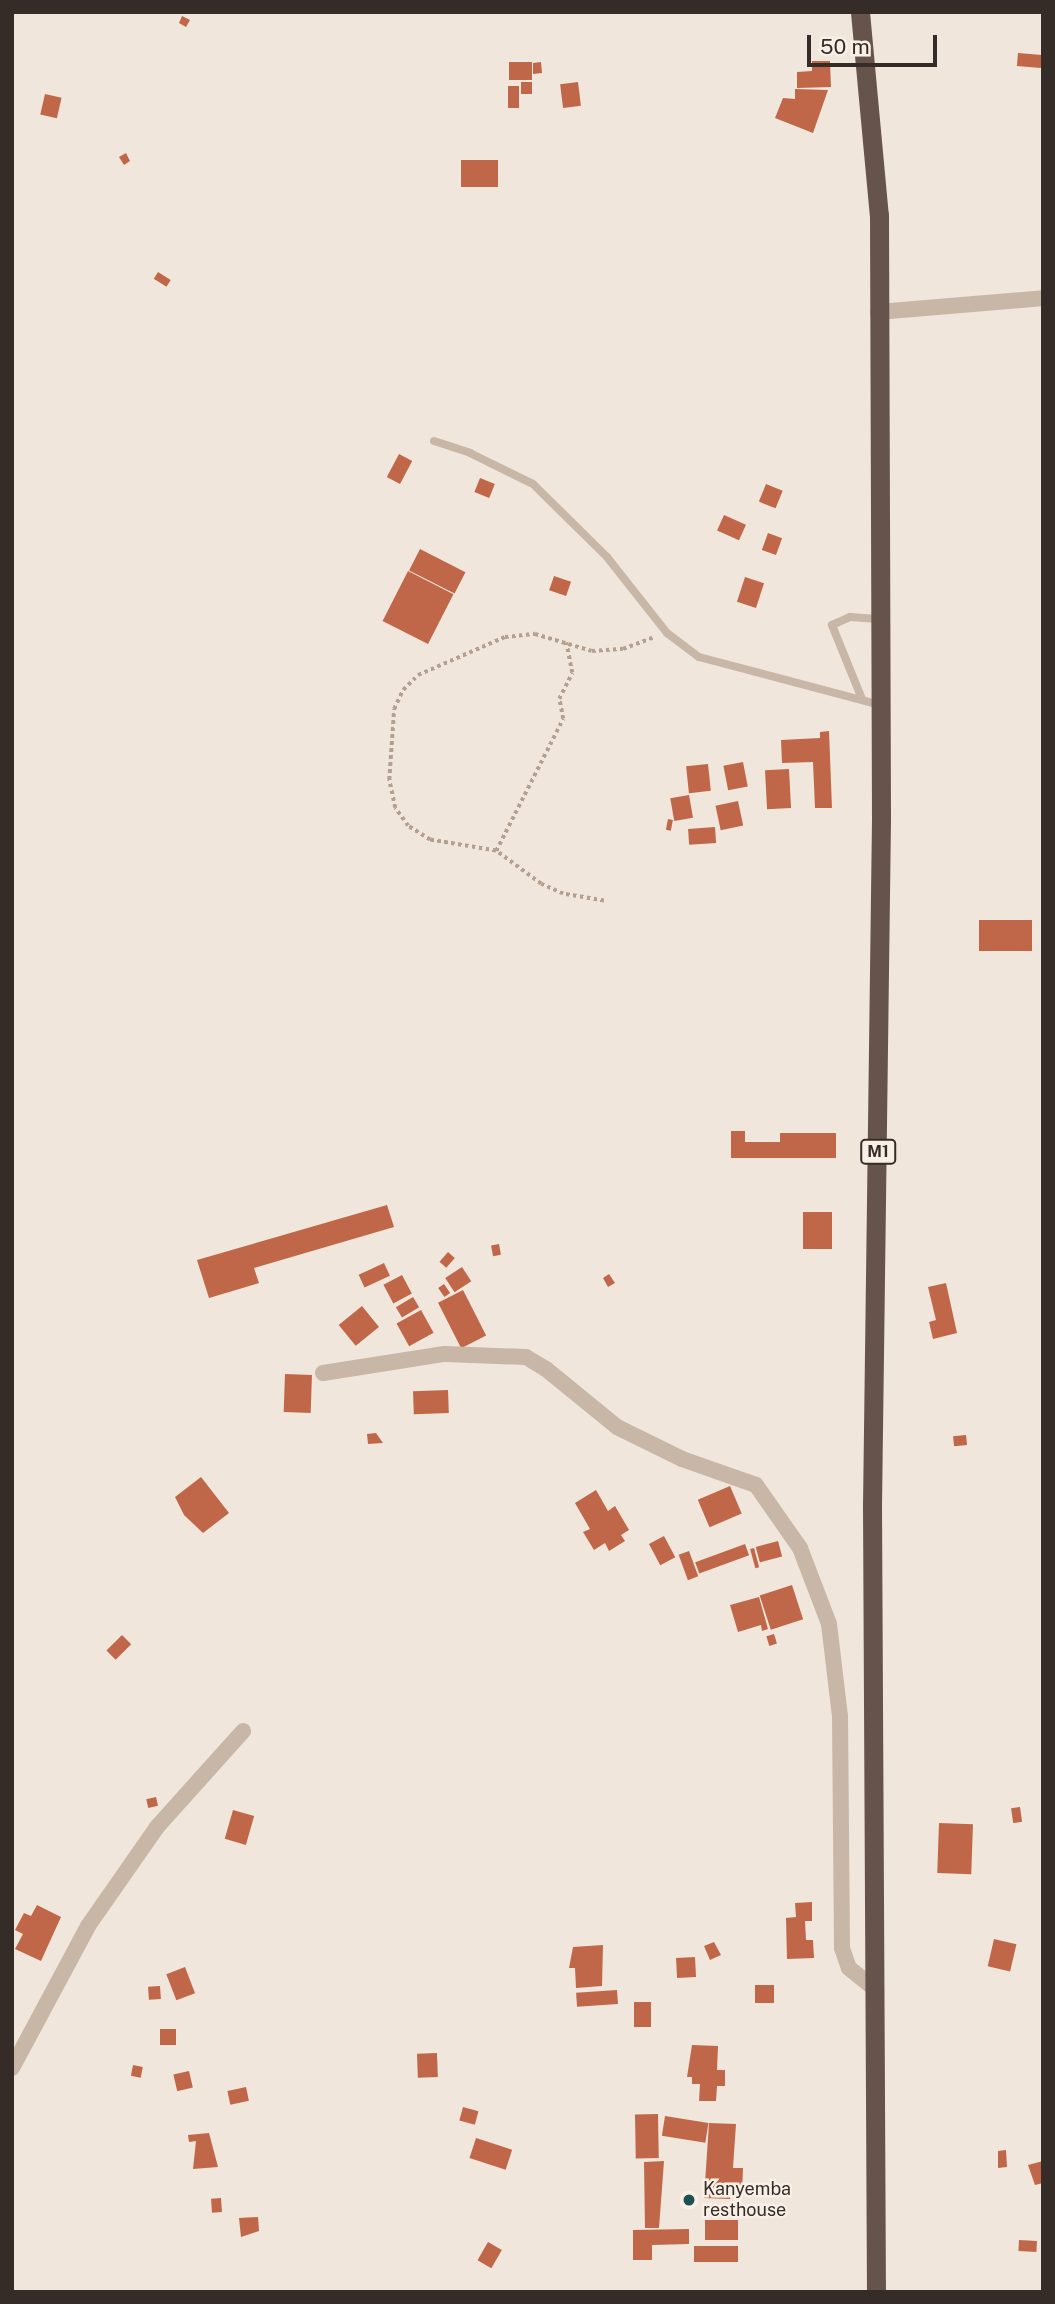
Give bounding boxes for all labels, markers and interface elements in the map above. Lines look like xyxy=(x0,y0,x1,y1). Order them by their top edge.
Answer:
scale bar xyxy=(810,21,940,65)
text: 50 m xyxy=(820,34,870,59)
road number: M1 xyxy=(859,1140,897,1164)
place label: Kanyemba resthouse xyxy=(703,2179,791,2222)
marker: Kanyemba resthouse xyxy=(681,2192,697,2208)

